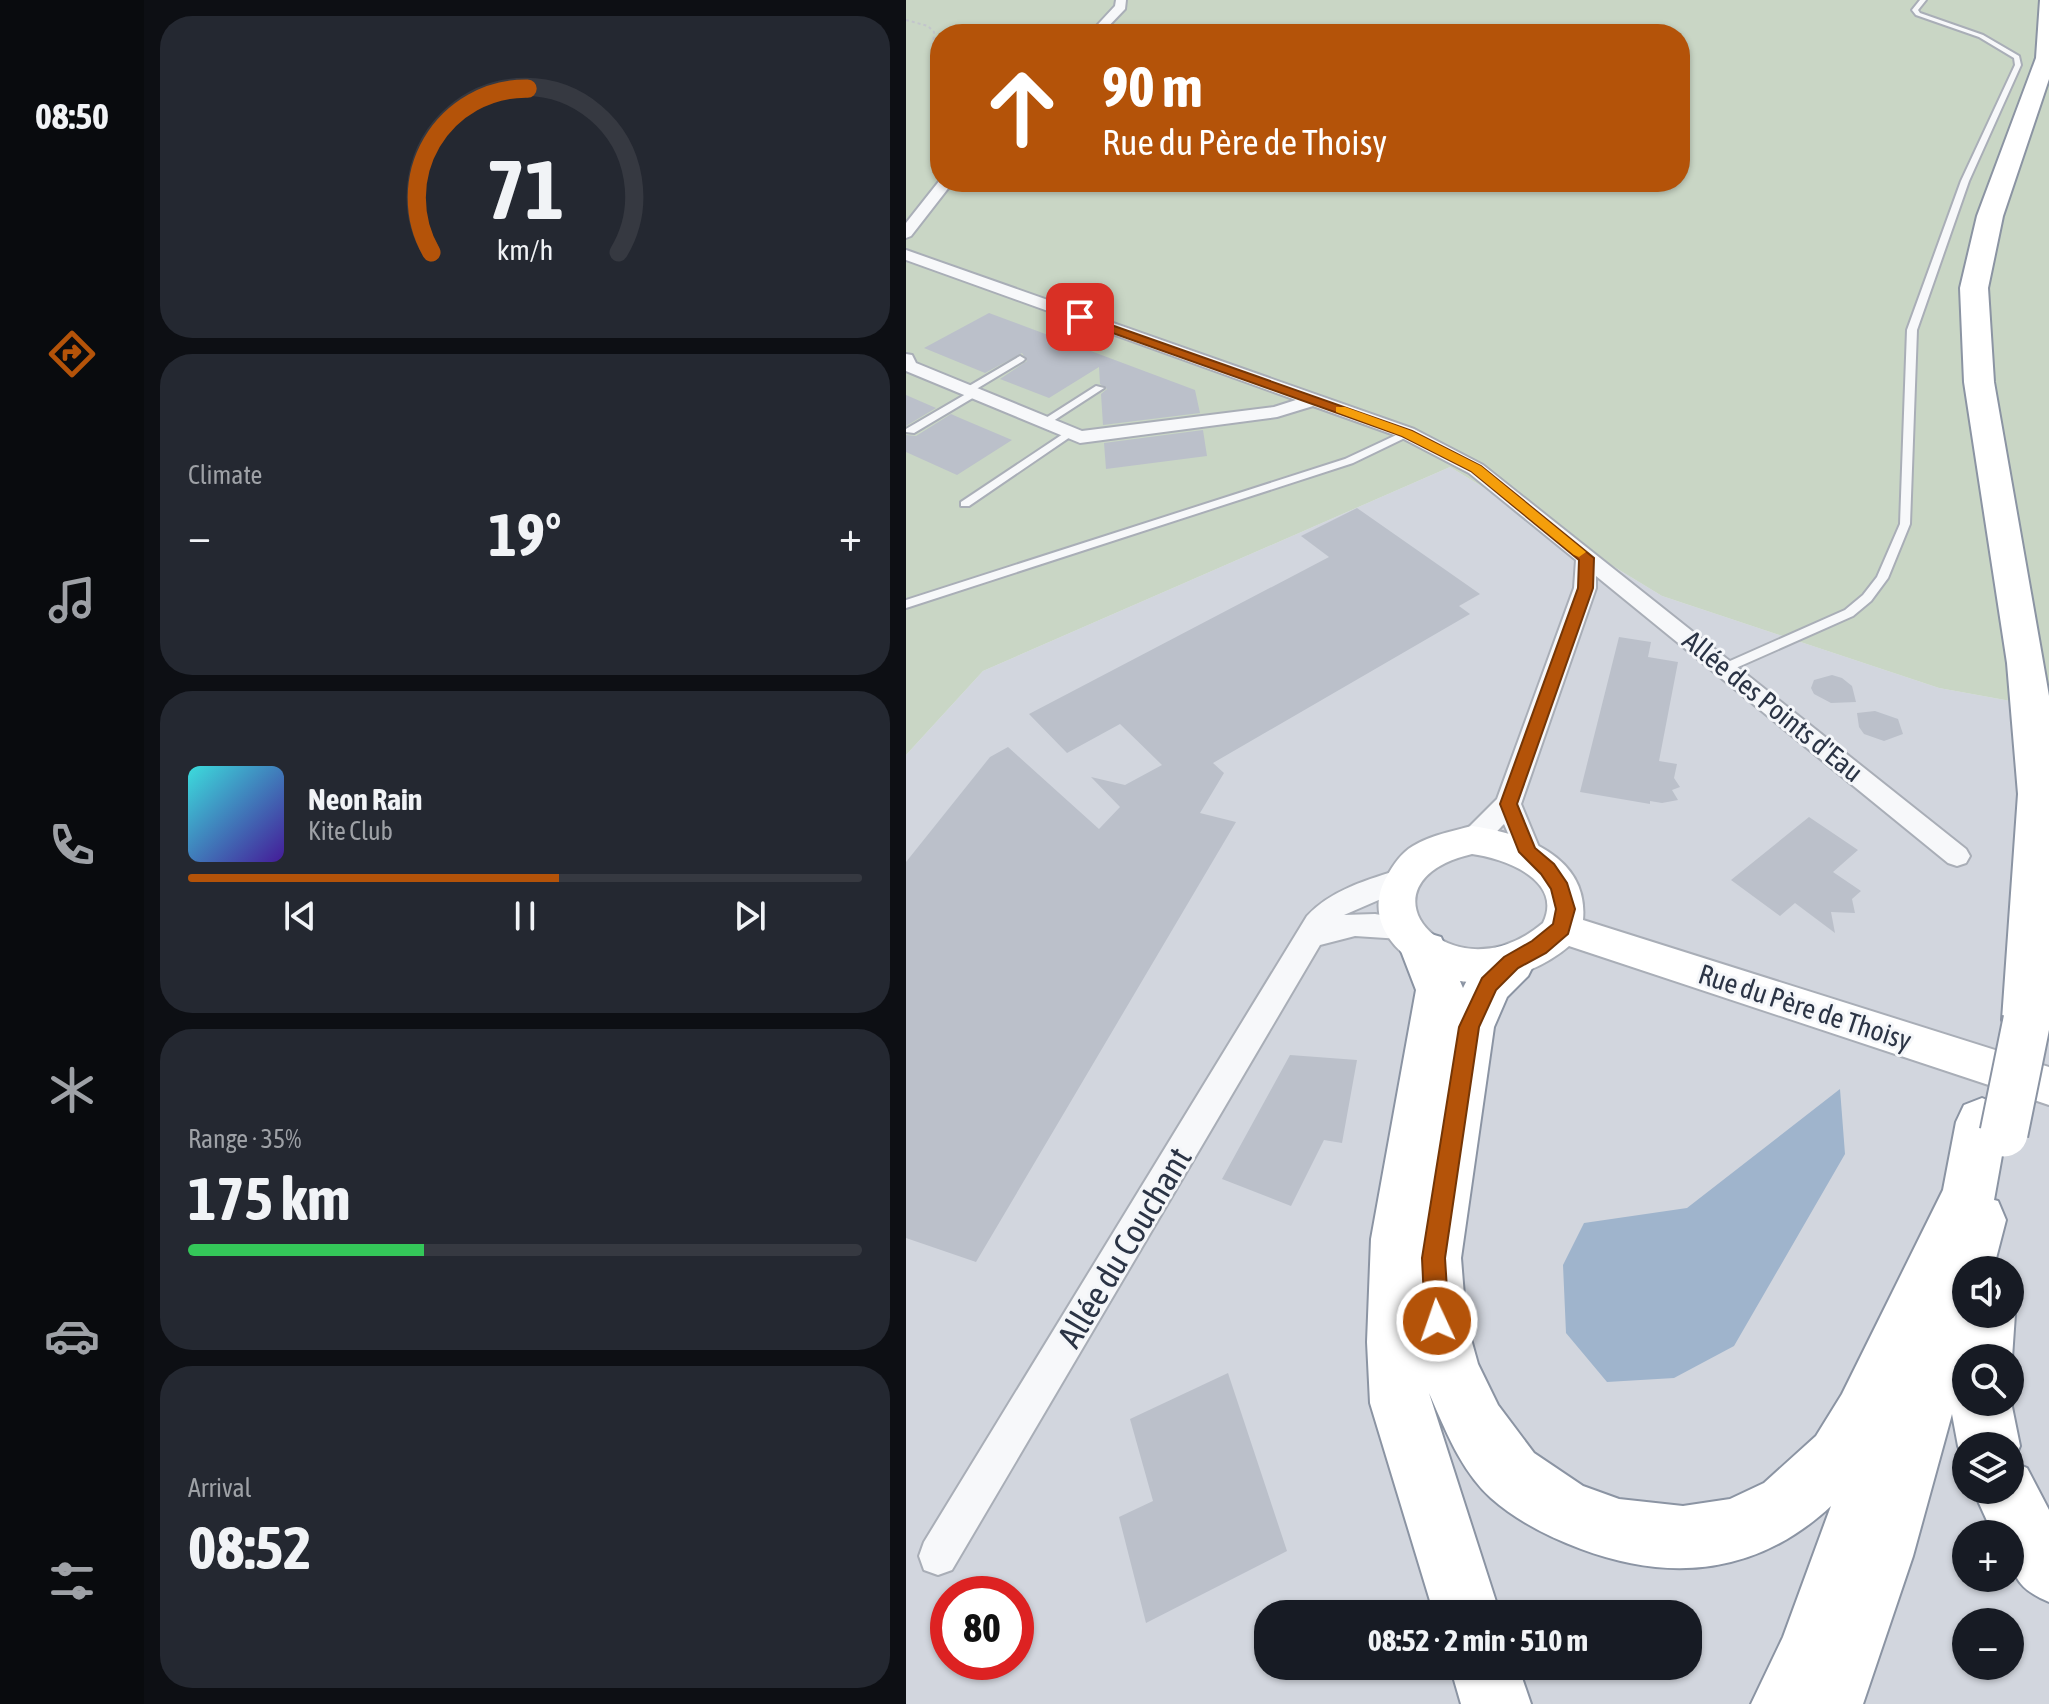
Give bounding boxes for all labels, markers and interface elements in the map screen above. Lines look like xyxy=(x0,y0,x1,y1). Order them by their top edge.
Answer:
text: 90 m xyxy=(1102,55,1203,119)
icon: ahead xyxy=(970,56,1074,160)
text: 08:50 xyxy=(35,95,109,137)
text: Rue du Père de Thoisy xyxy=(1102,121,1387,163)
text: 71 xyxy=(486,140,564,236)
text: km/h xyxy=(497,233,553,266)
pin xyxy=(1046,283,1114,351)
icon: arrive xyxy=(1058,295,1102,339)
icon: directions xyxy=(44,326,100,382)
text: Climate xyxy=(188,460,262,490)
text: 19° xyxy=(489,500,561,569)
text: − xyxy=(188,510,211,560)
text: + xyxy=(839,510,862,560)
icon: music xyxy=(44,572,100,628)
street label: Allée des Points d'Eau xyxy=(1677,624,1869,788)
text: Neon Rain xyxy=(308,782,422,816)
text: Kite Club xyxy=(308,816,393,846)
icon: phone xyxy=(44,817,100,873)
icon: previous xyxy=(278,894,322,938)
icon: pause xyxy=(503,894,547,938)
icon: next xyxy=(728,894,772,938)
street label: Rue du Père de Thoisy xyxy=(1695,958,1915,1056)
icon: climate xyxy=(44,1062,100,1118)
text: Range · 35% xyxy=(188,1124,301,1154)
street label: Allée du Couchant xyxy=(1049,1140,1199,1354)
text: 175 km xyxy=(188,1164,350,1233)
map controls xyxy=(1952,1256,2024,1680)
button: sound xyxy=(1952,1256,2024,1328)
position arrow xyxy=(1395,1279,1479,1363)
icon: car xyxy=(44,1308,100,1364)
button: search xyxy=(1952,1344,2024,1416)
button: layers xyxy=(1952,1432,2024,1504)
text: Arrival xyxy=(188,1473,252,1503)
text: 08:52 xyxy=(188,1513,311,1582)
button: + xyxy=(1952,1520,2024,1592)
icon: filters xyxy=(44,1553,100,1609)
speed limit sign: 80 xyxy=(930,1576,1034,1680)
button: − xyxy=(1952,1608,2024,1680)
text: 08:52 · 2 min · 510 m xyxy=(1368,1623,1588,1657)

